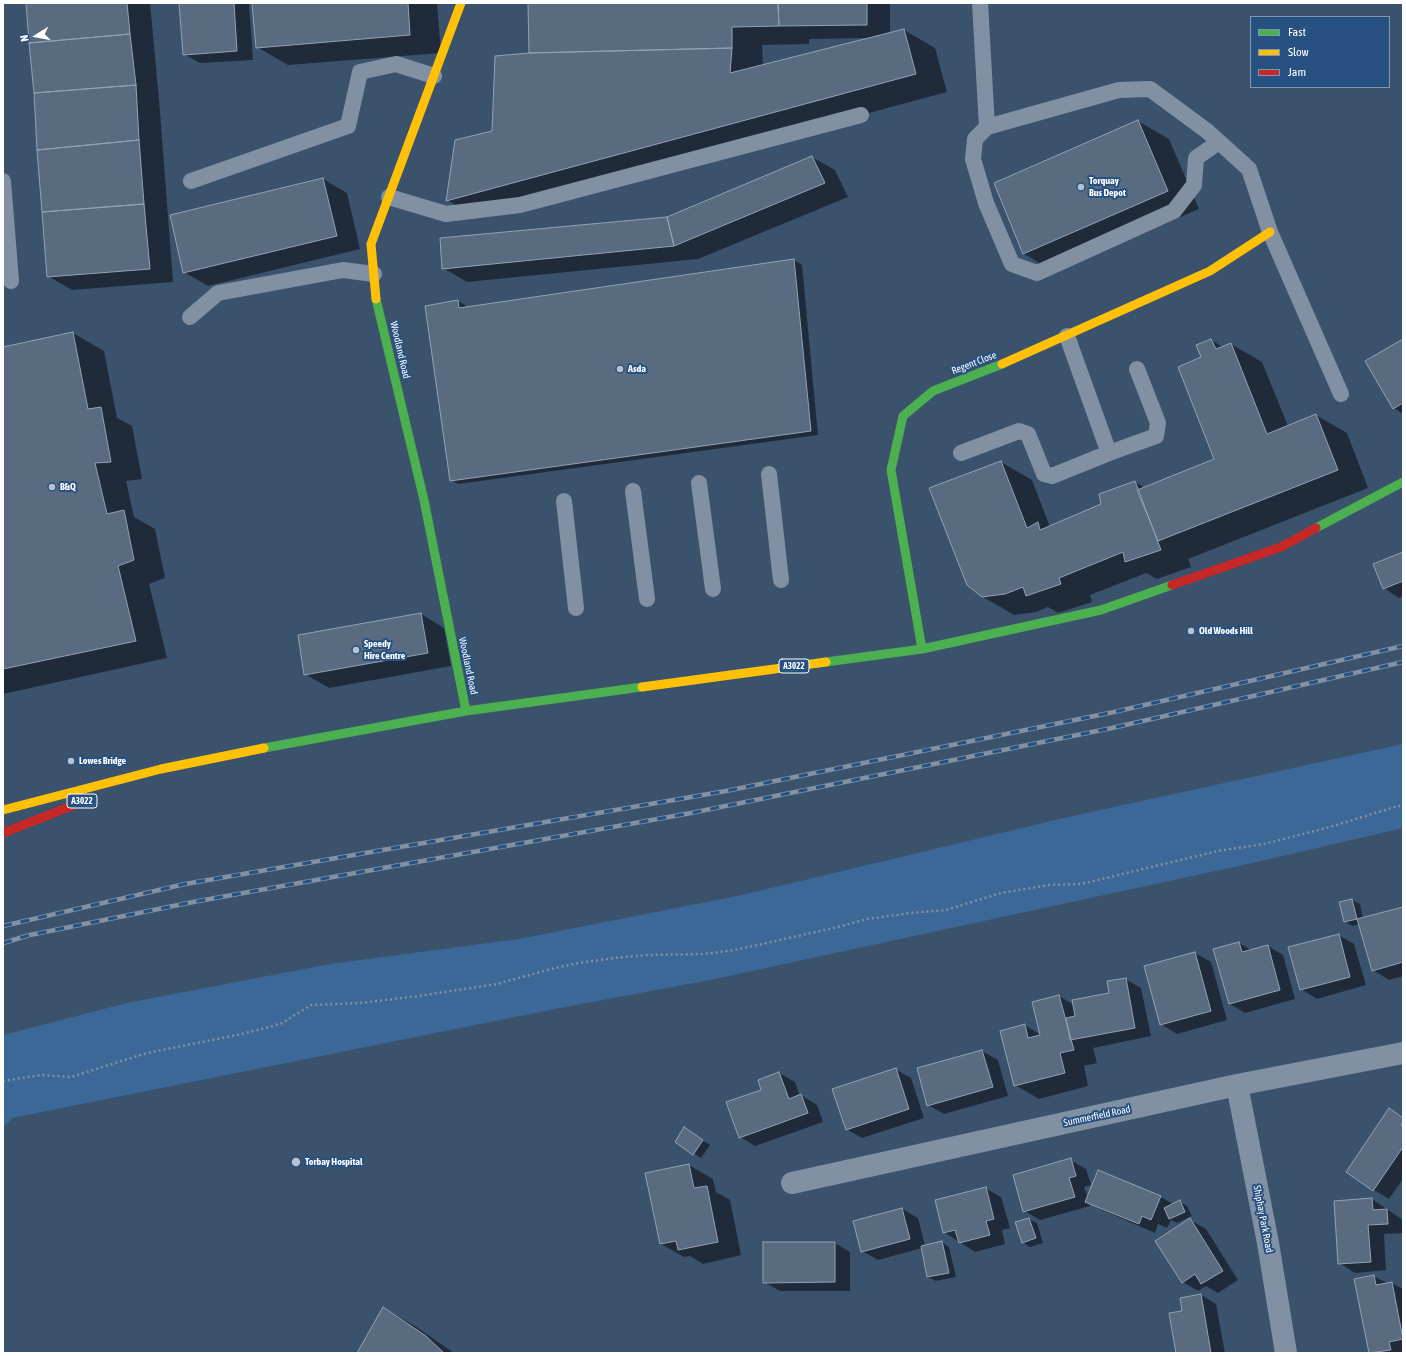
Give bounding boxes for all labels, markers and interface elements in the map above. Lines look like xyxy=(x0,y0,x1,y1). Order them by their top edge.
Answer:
north arrow xyxy=(16,16,56,56)
legend xyxy=(1250,16,1390,88)
text: Fast xyxy=(1288,25,1306,39)
text: N xyxy=(18,34,31,43)
text: Slow xyxy=(1288,45,1309,59)
text: Jam xyxy=(1288,65,1306,79)
place label: Torquay Bus Depot xyxy=(1089,175,1126,198)
marker: Torquay Bus Depot xyxy=(1076,182,1086,192)
street label: Woodland Road xyxy=(388,320,412,380)
street label: Regent Close xyxy=(950,349,998,377)
place label: Asda xyxy=(628,363,646,375)
marker: Asda xyxy=(615,364,625,374)
place label: B&Q xyxy=(60,481,76,493)
marker: B&Q xyxy=(47,482,57,492)
place label: Old Woods Hill xyxy=(1199,625,1253,637)
marker: Old Woods Hill xyxy=(1186,626,1196,636)
street label: Woodland Road xyxy=(456,636,480,696)
place label: Speedy Hire Centre xyxy=(364,638,405,662)
marker: Speedy Hire Centre xyxy=(351,645,361,655)
road number: A3022 xyxy=(779,659,809,673)
place label: Lowes Bridge xyxy=(79,755,126,767)
marker: Lowes Bridge xyxy=(66,756,76,766)
road number: A3022 xyxy=(67,794,97,808)
street label: Summerfield Road xyxy=(1062,1103,1132,1129)
marker: Torbay Hospital xyxy=(290,1156,302,1168)
place label: Torbay Hospital xyxy=(305,1156,363,1168)
street label: Shiphay Park Road xyxy=(1251,1184,1275,1254)

